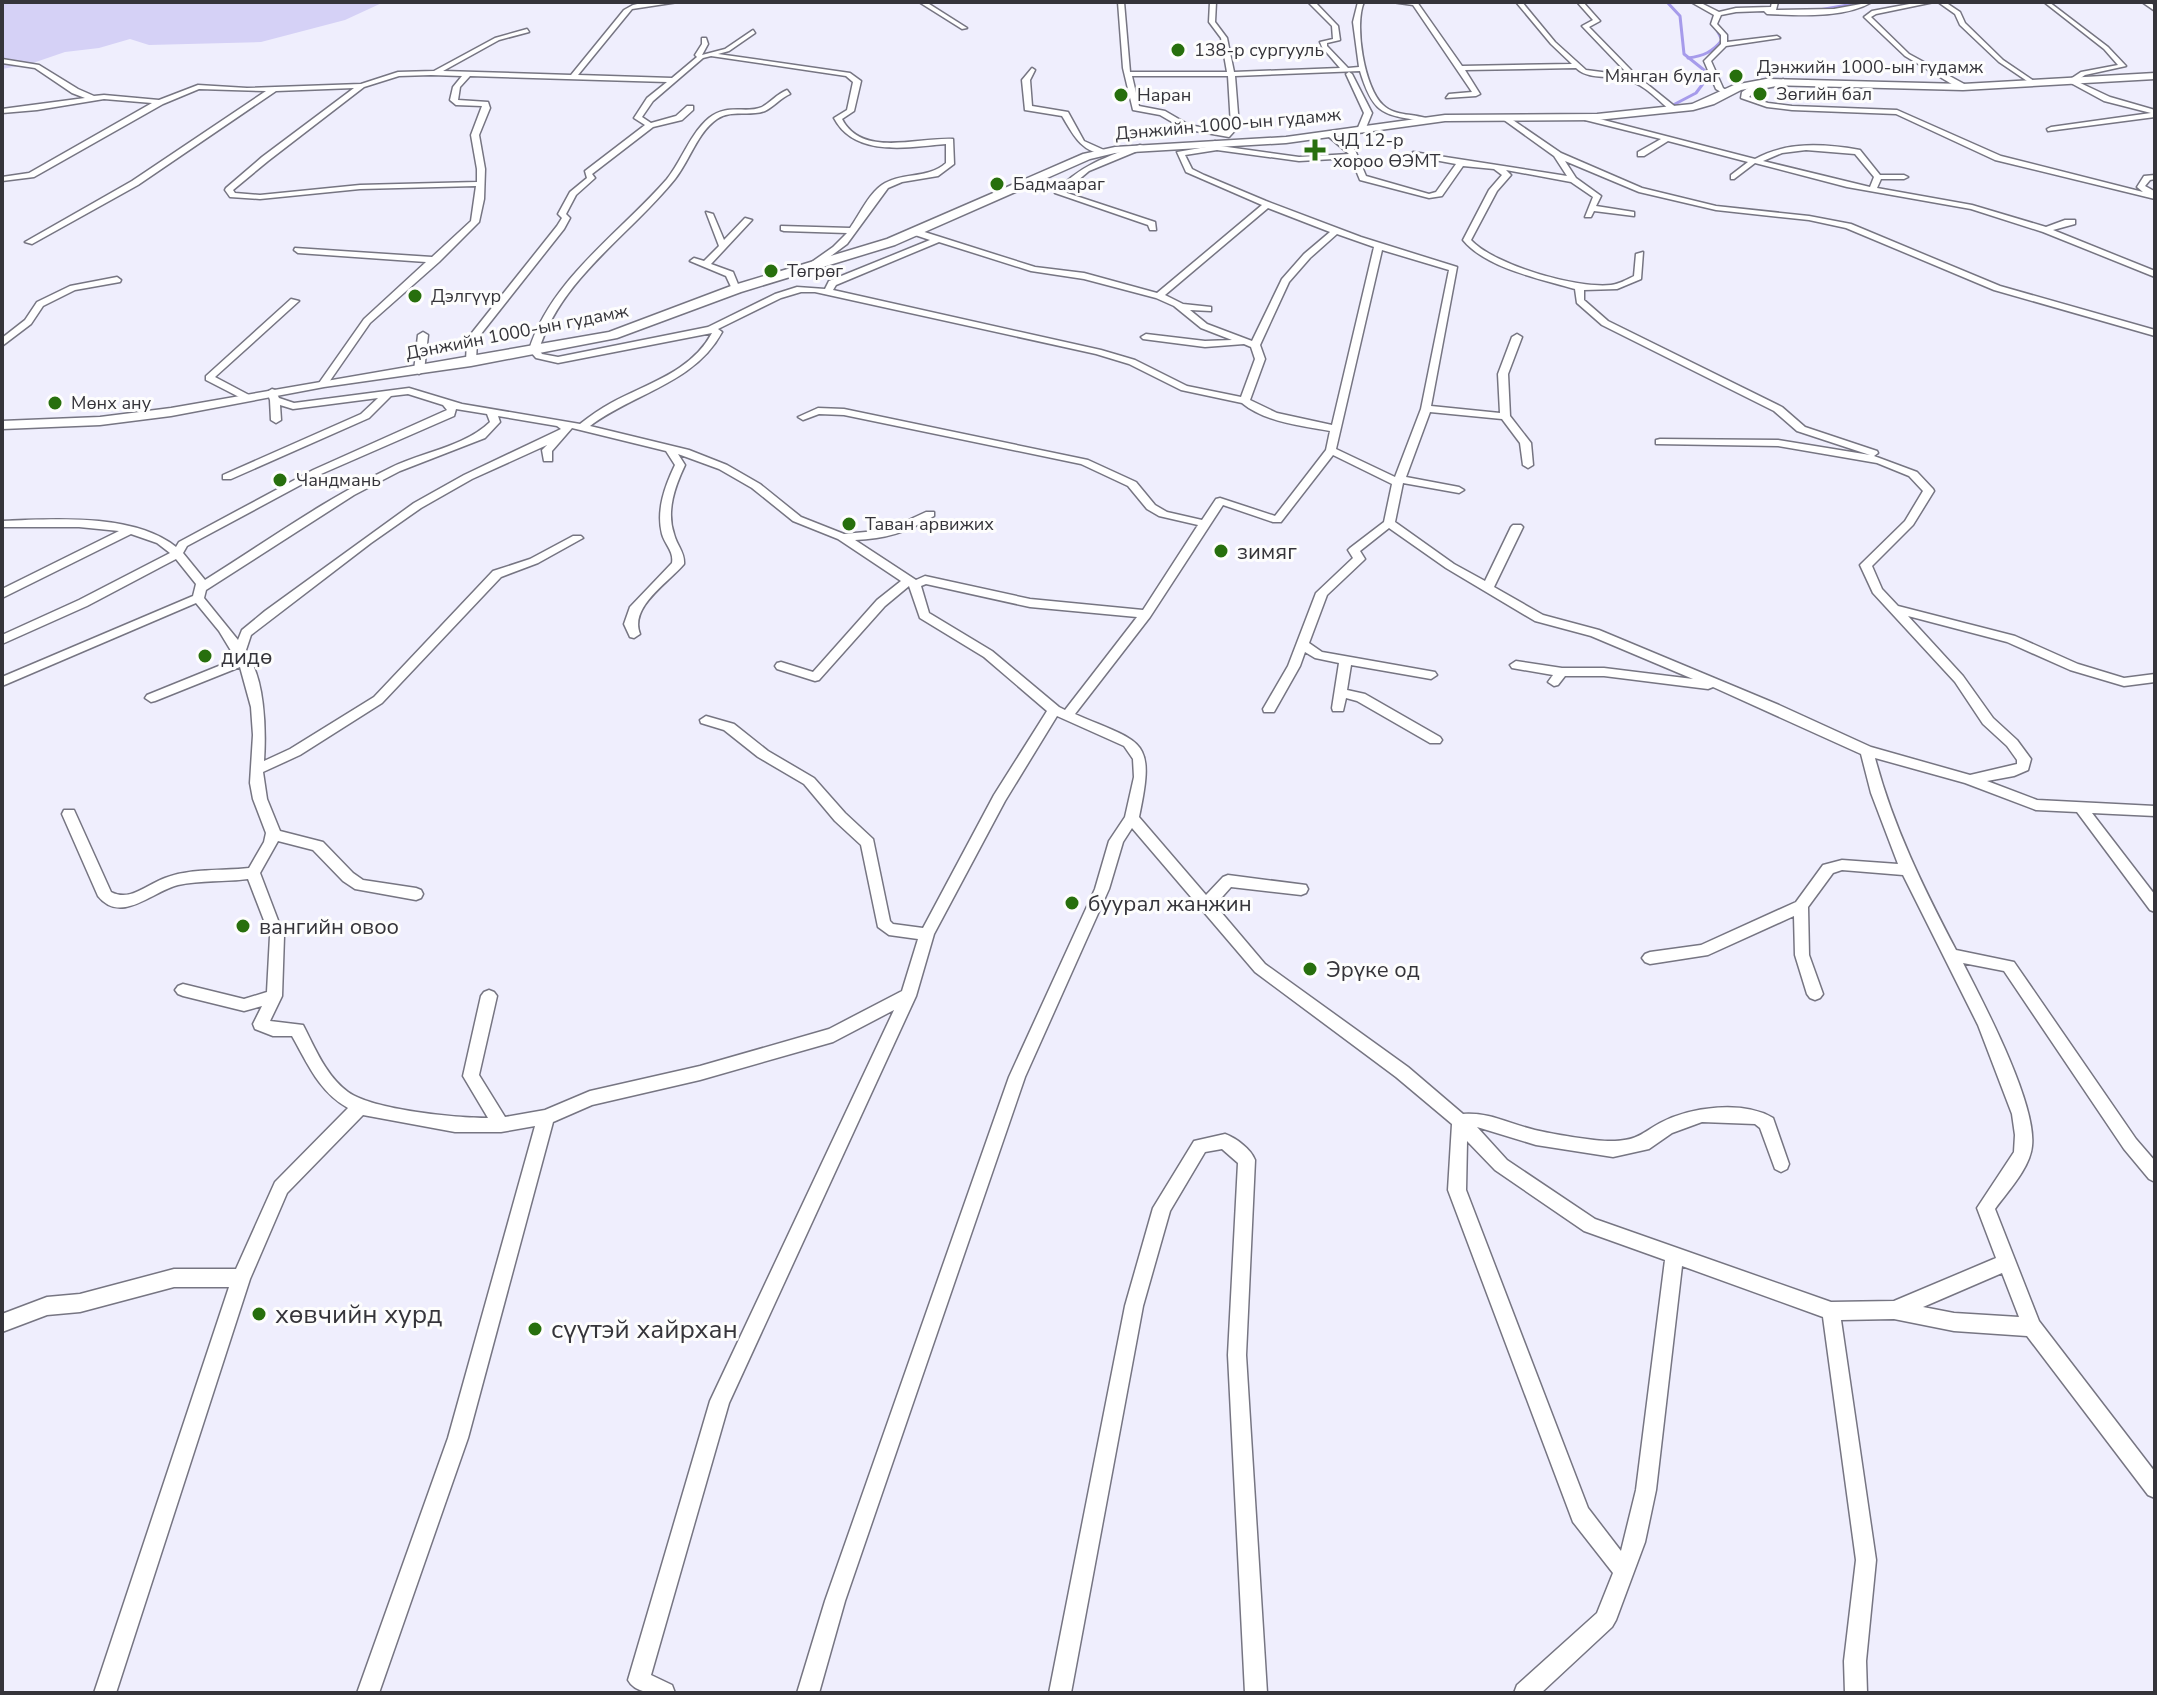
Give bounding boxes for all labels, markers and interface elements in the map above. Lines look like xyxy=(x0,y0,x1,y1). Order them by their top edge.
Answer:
place label: 138-р сургууль xyxy=(1194,38,1324,62)
marker: 138-р сургууль xyxy=(1169,41,1187,59)
street label: Дэнжийн 1000-ын гудамж xyxy=(1757,55,1984,79)
place label: Мянган булаг xyxy=(1605,64,1720,88)
marker: Мянган булаг xyxy=(1727,67,1745,85)
place label: Зөгийн бал xyxy=(1776,82,1872,106)
place label: Наран xyxy=(1137,83,1191,107)
marker: Зөгийн бал xyxy=(1751,85,1769,103)
marker: Наран xyxy=(1112,86,1130,104)
street label: Дэнжийн 1000-ын гудамж xyxy=(1114,102,1343,146)
place label: ЧД 12-р хороо ӨЭМТ xyxy=(1333,128,1441,173)
marker: ЧД 12-р хороо ӨЭМТ xyxy=(1304,139,1326,161)
place label: Бадмаараг xyxy=(1013,172,1105,196)
marker: Бадмаараг xyxy=(988,175,1006,193)
place label: Төгрөг xyxy=(787,259,843,283)
marker: Төгрөг xyxy=(762,262,780,280)
place label: Дэлгүүр xyxy=(431,284,501,308)
marker: Дэлгүүр xyxy=(406,287,424,305)
street label: Дэнжийн 1000-ын гудамж xyxy=(404,298,631,365)
place label: Мөнх ану xyxy=(71,391,152,415)
marker: Мөнх ану xyxy=(46,394,64,412)
place label: Чандмань xyxy=(296,468,381,492)
marker: Чандмань xyxy=(271,471,289,489)
place label: Таван арвижих xyxy=(865,512,994,536)
marker: Таван арвижих xyxy=(840,515,858,533)
place label: зимяг xyxy=(1237,537,1297,567)
marker: зимяг xyxy=(1212,542,1230,560)
place label: дидө xyxy=(221,642,272,672)
marker: дидө xyxy=(196,647,214,665)
place label: буурал жанжин xyxy=(1088,889,1252,919)
marker: буурал жанжин xyxy=(1063,894,1081,912)
place label: вангийн овоо xyxy=(259,912,399,942)
marker: вангийн овоо xyxy=(234,917,252,935)
place label: Эрүке од xyxy=(1326,955,1420,985)
marker: Эрүке од xyxy=(1301,960,1319,978)
place label: хөвчийн хурд xyxy=(275,1297,442,1332)
marker: хөвчийн хурд xyxy=(250,1305,268,1323)
place label: сүүтэй хайрхан xyxy=(551,1312,738,1347)
marker: сүүтэй хайрхан xyxy=(526,1320,544,1338)

